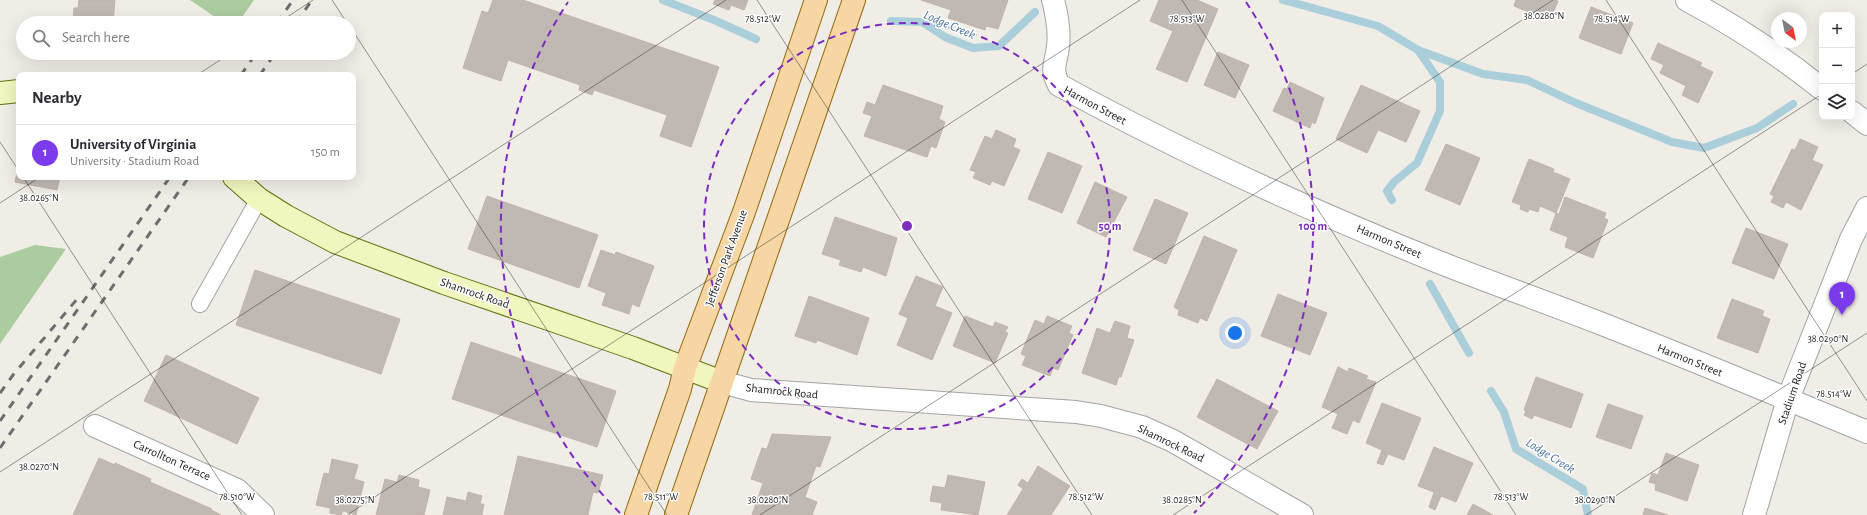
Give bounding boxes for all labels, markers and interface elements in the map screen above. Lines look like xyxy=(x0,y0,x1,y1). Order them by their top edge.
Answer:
water label: Lodge Creek xyxy=(922,9,977,42)
text: 38.0280°N xyxy=(1524,11,1564,21)
north arrow xyxy=(1771,12,1807,48)
map controls xyxy=(1819,12,1855,120)
button: + xyxy=(1819,12,1855,48)
text: 78.512°W xyxy=(745,14,781,24)
text: 78.513°W xyxy=(1170,14,1205,24)
text: 78.514°W xyxy=(1594,14,1630,24)
search box xyxy=(16,16,356,60)
icon: search xyxy=(30,27,52,49)
text: Search here xyxy=(62,30,130,45)
button: − xyxy=(1819,48,1855,84)
street label: Harmon Street xyxy=(1062,83,1128,127)
button: layers xyxy=(1819,84,1855,120)
text: Nearby xyxy=(32,89,82,106)
text: University of Virginia xyxy=(70,137,196,152)
text: 1 xyxy=(43,146,47,159)
text: 150 m xyxy=(311,146,340,159)
text: University · Stadium Road xyxy=(70,155,199,168)
text: 38.0265°N xyxy=(19,193,59,203)
street label: Jefferson Park Avenue xyxy=(703,208,749,308)
centre of rings xyxy=(900,219,914,233)
text: 50 m xyxy=(1099,220,1122,232)
text: 100 m xyxy=(1299,220,1327,232)
street label: Harmon Street xyxy=(1355,222,1423,260)
street label: Shamrock Road xyxy=(439,276,511,310)
pin: 1 xyxy=(1829,282,1855,315)
your location xyxy=(1225,323,1245,343)
text: 38.0290°N xyxy=(1808,334,1848,344)
street label: Harmon Street xyxy=(1656,342,1724,379)
street label: Stadium Road xyxy=(1776,360,1808,426)
street label: Shamrock Road xyxy=(745,381,819,401)
text: 78.514°W xyxy=(1816,389,1852,399)
street label: Shamrock Road xyxy=(1136,422,1206,464)
water label: Lodge Creek xyxy=(1523,436,1577,476)
street label: Carrollton Terrace xyxy=(132,438,212,482)
text: 38.0270°N xyxy=(19,462,59,472)
text: 78.510°W xyxy=(219,492,255,502)
text: 78.511°W xyxy=(644,492,678,502)
text: 78.512°W xyxy=(1068,492,1104,502)
text: 78.513°W xyxy=(1494,492,1529,502)
text: 38.0275°N xyxy=(335,495,375,505)
text: 38.0280°N xyxy=(748,495,788,505)
text: 38.0285°N xyxy=(1162,495,1202,505)
text: 38.0290°N xyxy=(1575,495,1615,505)

